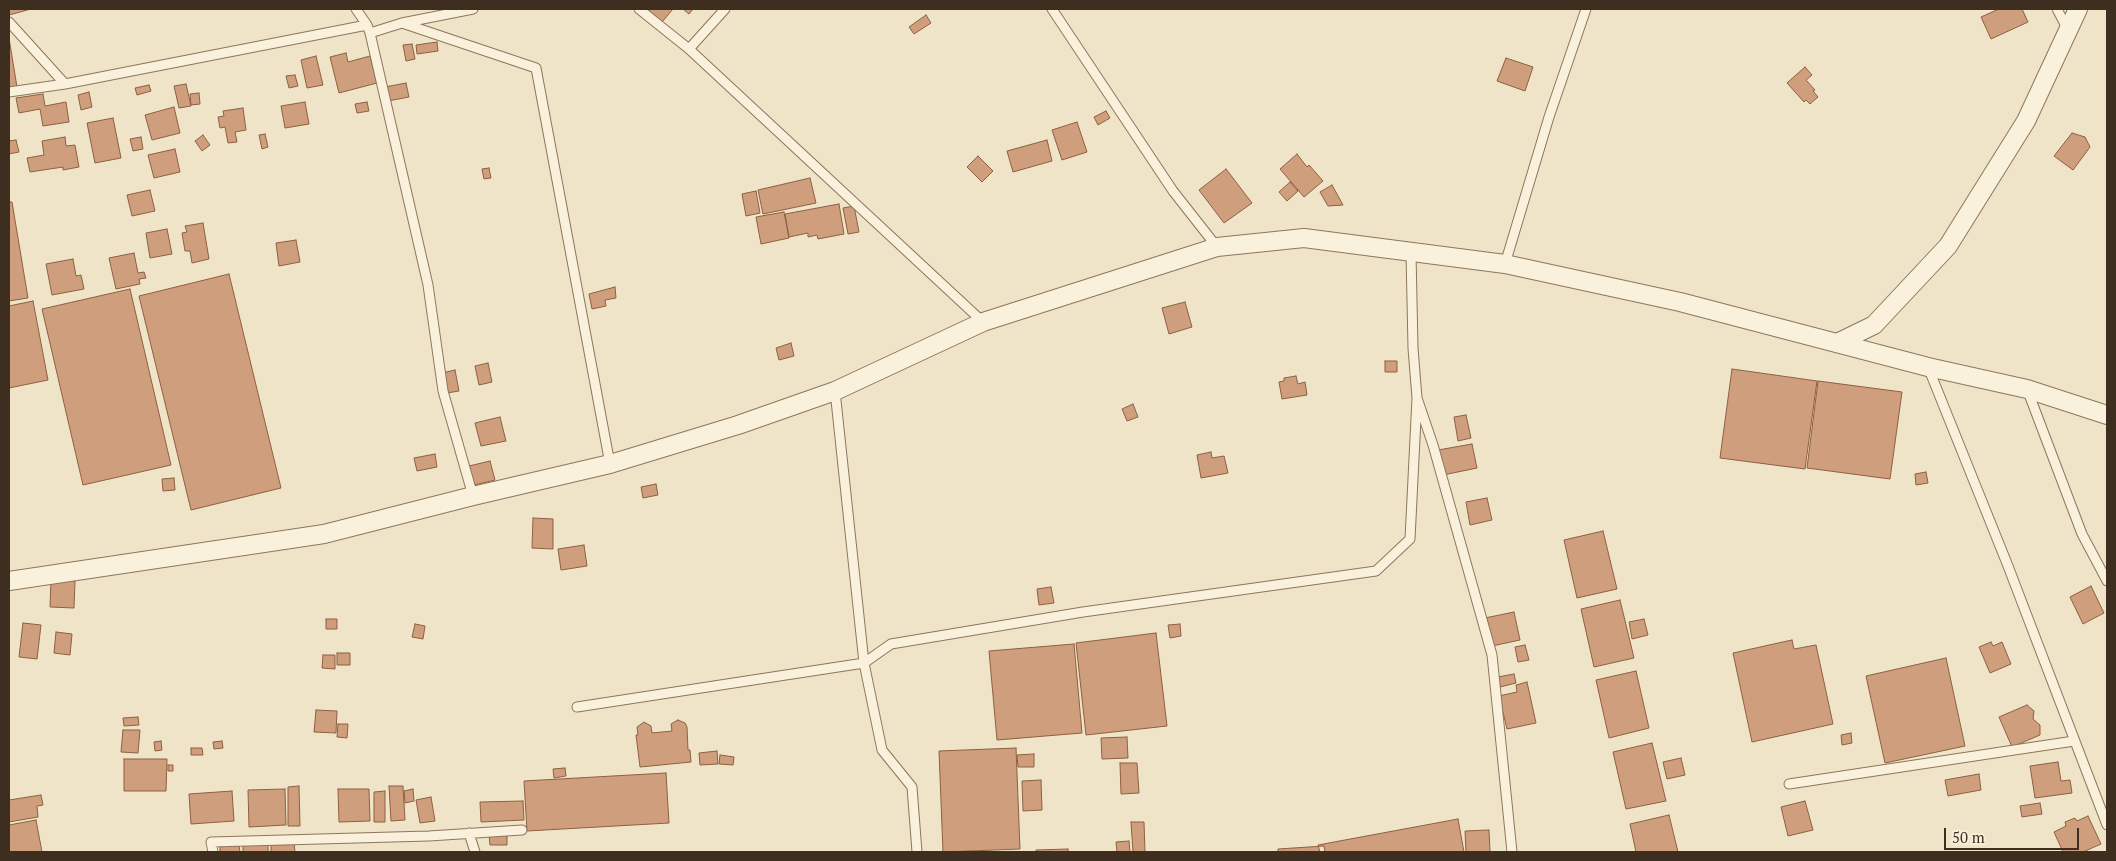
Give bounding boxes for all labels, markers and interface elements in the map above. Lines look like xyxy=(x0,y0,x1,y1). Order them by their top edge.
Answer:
scale bar xyxy=(1946,818,2081,850)
text: 50 m xyxy=(1952,827,1985,847)

